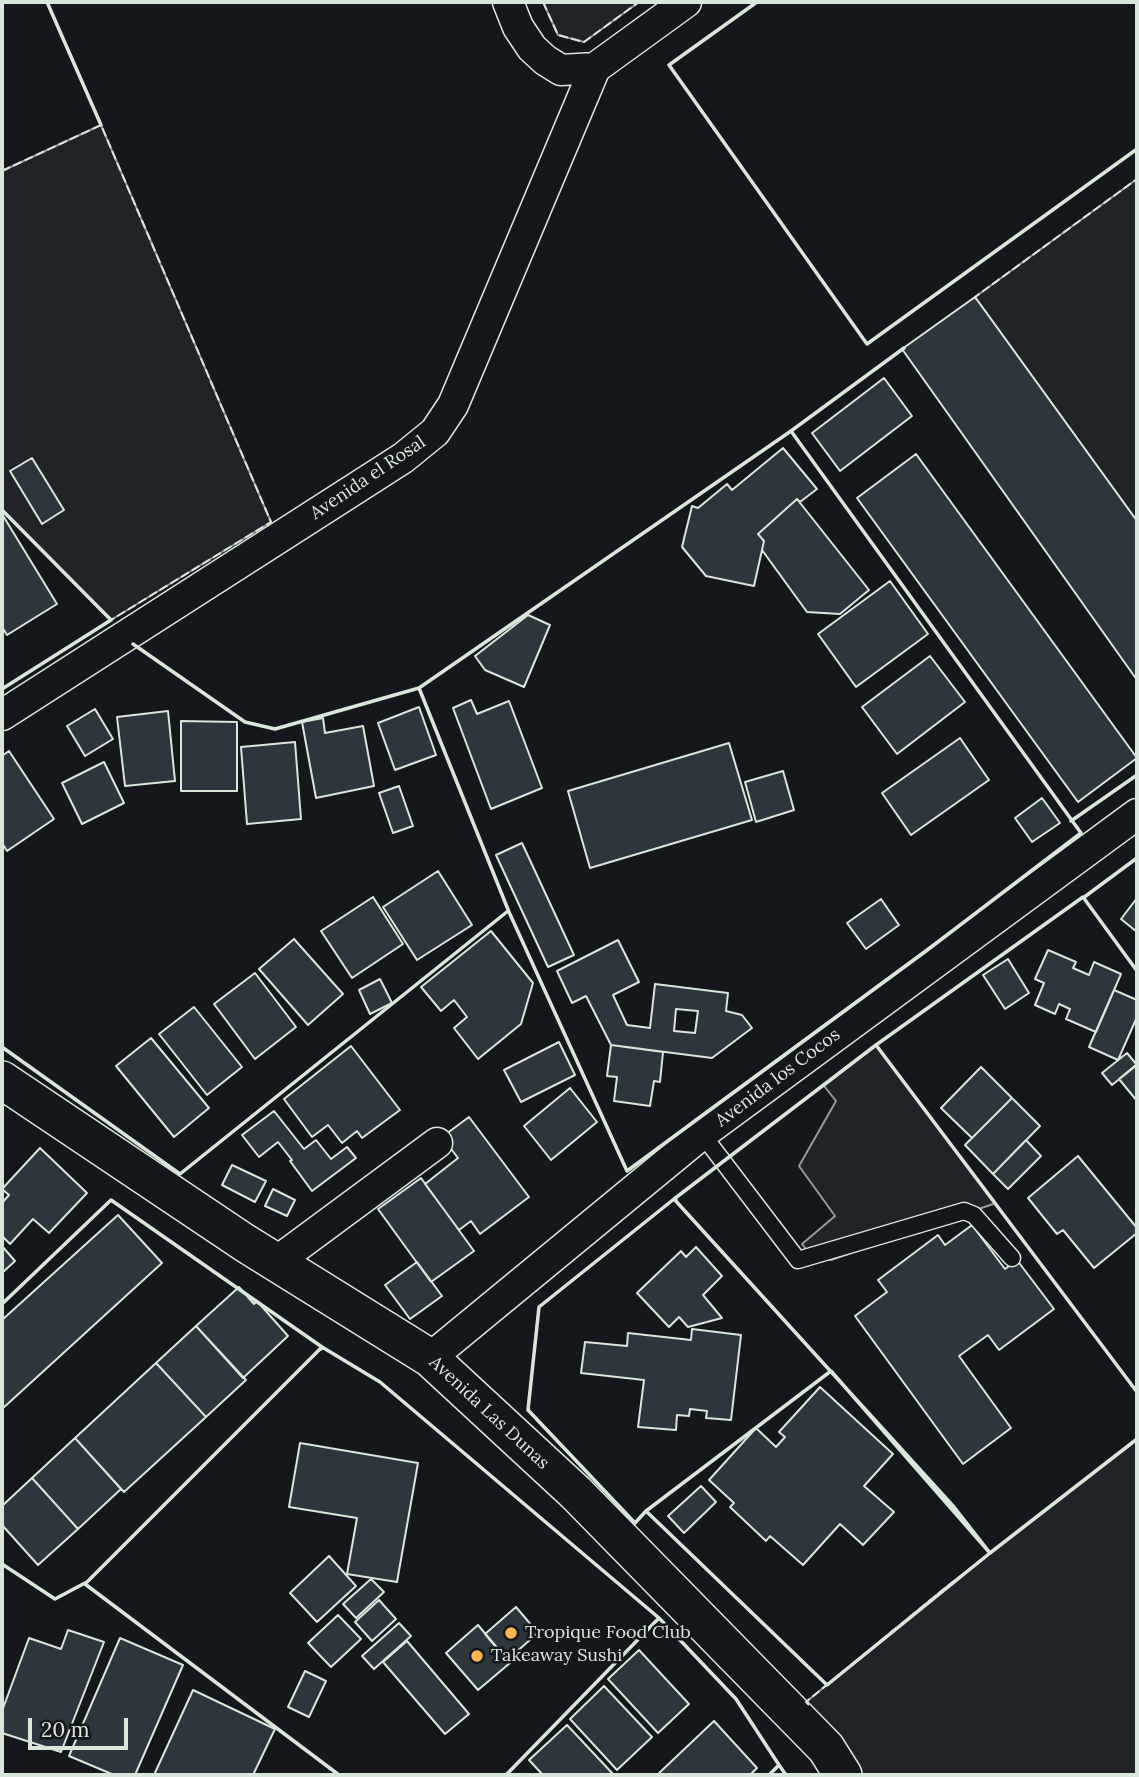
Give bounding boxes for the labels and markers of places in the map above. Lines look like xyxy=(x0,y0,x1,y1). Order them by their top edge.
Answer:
place label: Tropique Food Club xyxy=(525,1622,691,1644)
marker: Tropique Food Club xyxy=(503,1625,519,1641)
place label: Takeaway Sushi xyxy=(491,1645,622,1667)
marker: Takeaway Sushi xyxy=(469,1648,485,1664)

